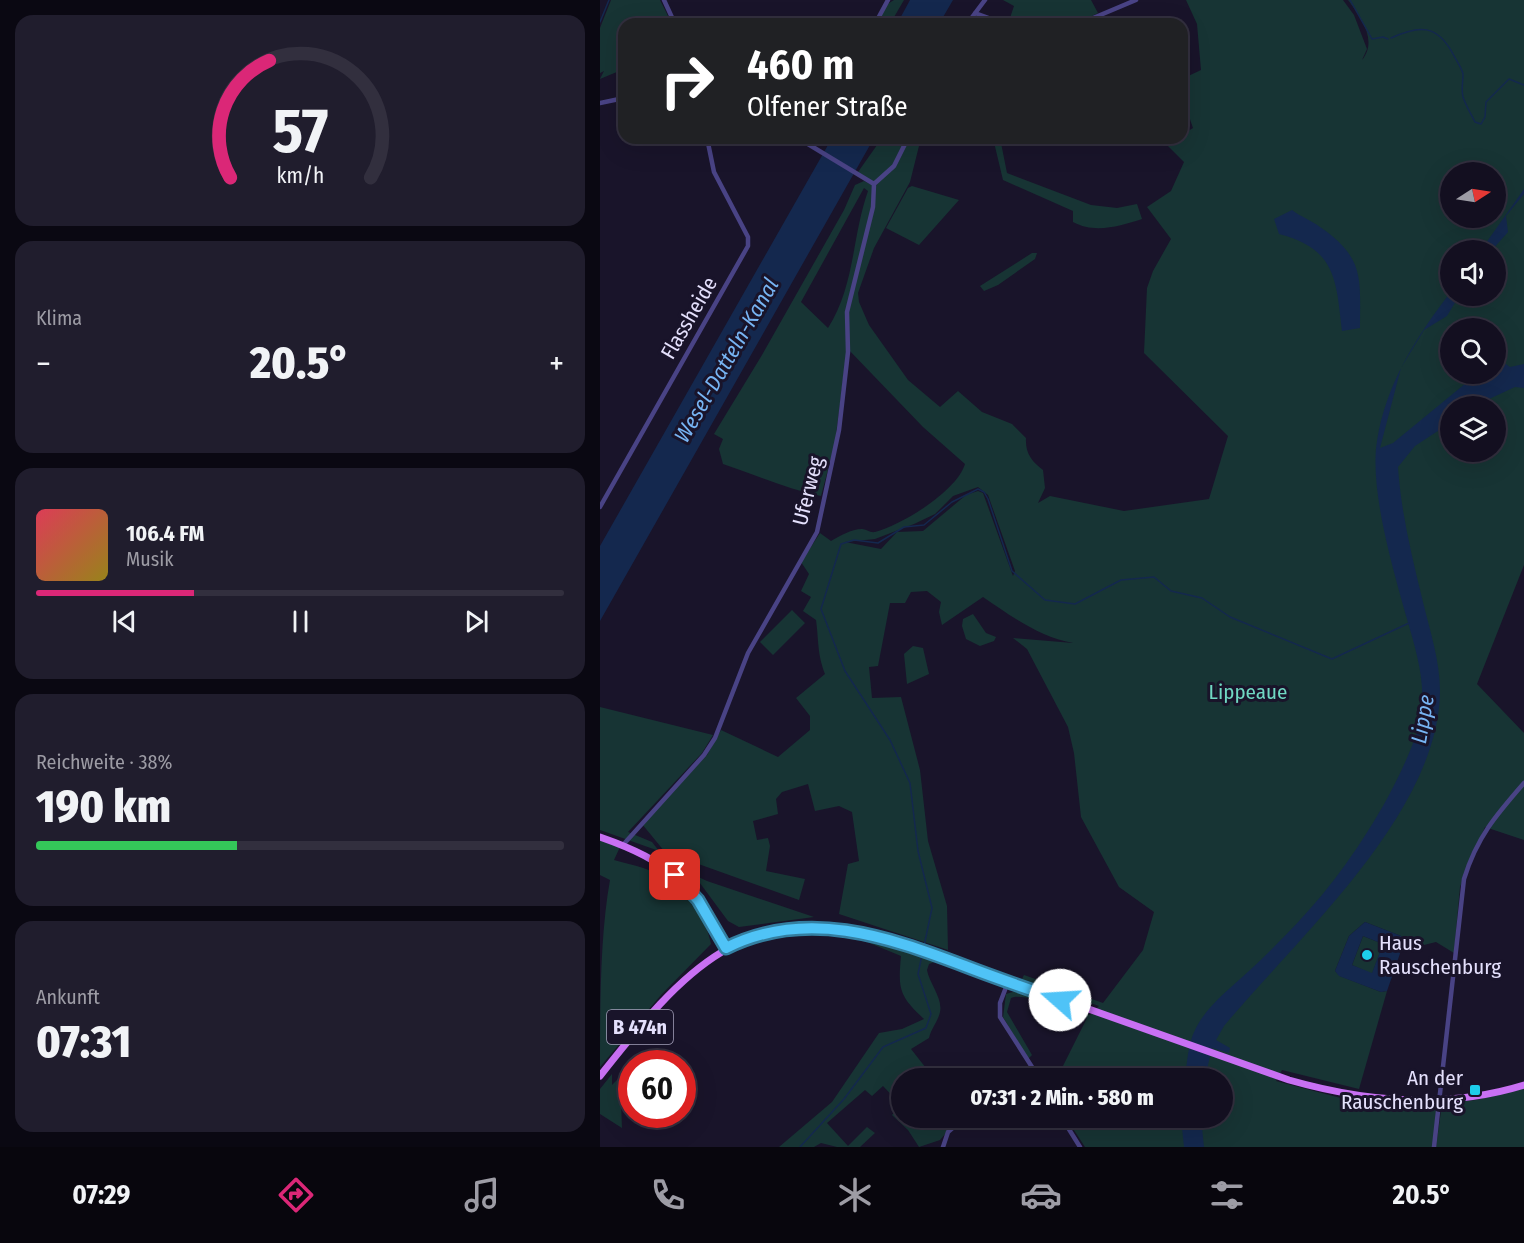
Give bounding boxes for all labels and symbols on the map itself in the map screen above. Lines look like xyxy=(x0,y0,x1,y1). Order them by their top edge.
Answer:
north arrow xyxy=(1440,162,1506,228)
street label: Flassheide xyxy=(655,272,723,364)
water label: Wesel-Datteln-Kanal xyxy=(668,273,785,447)
street label: Uferweg xyxy=(787,454,829,528)
park label: Lippeaue xyxy=(1209,679,1287,705)
water label: Lippe xyxy=(1405,693,1440,745)
pin xyxy=(649,849,700,900)
place label: Haus Rauschenburg xyxy=(1379,930,1501,980)
marker: Haus Rauschenburg xyxy=(1360,948,1374,962)
position arrow xyxy=(1028,968,1092,1032)
road number: B 474n xyxy=(607,1010,673,1044)
speed limit sign: 60 xyxy=(618,1050,696,1128)
place label: An der Rauschenburg xyxy=(1341,1065,1464,1115)
marker: An der Rauschenburg xyxy=(1468,1083,1482,1097)

